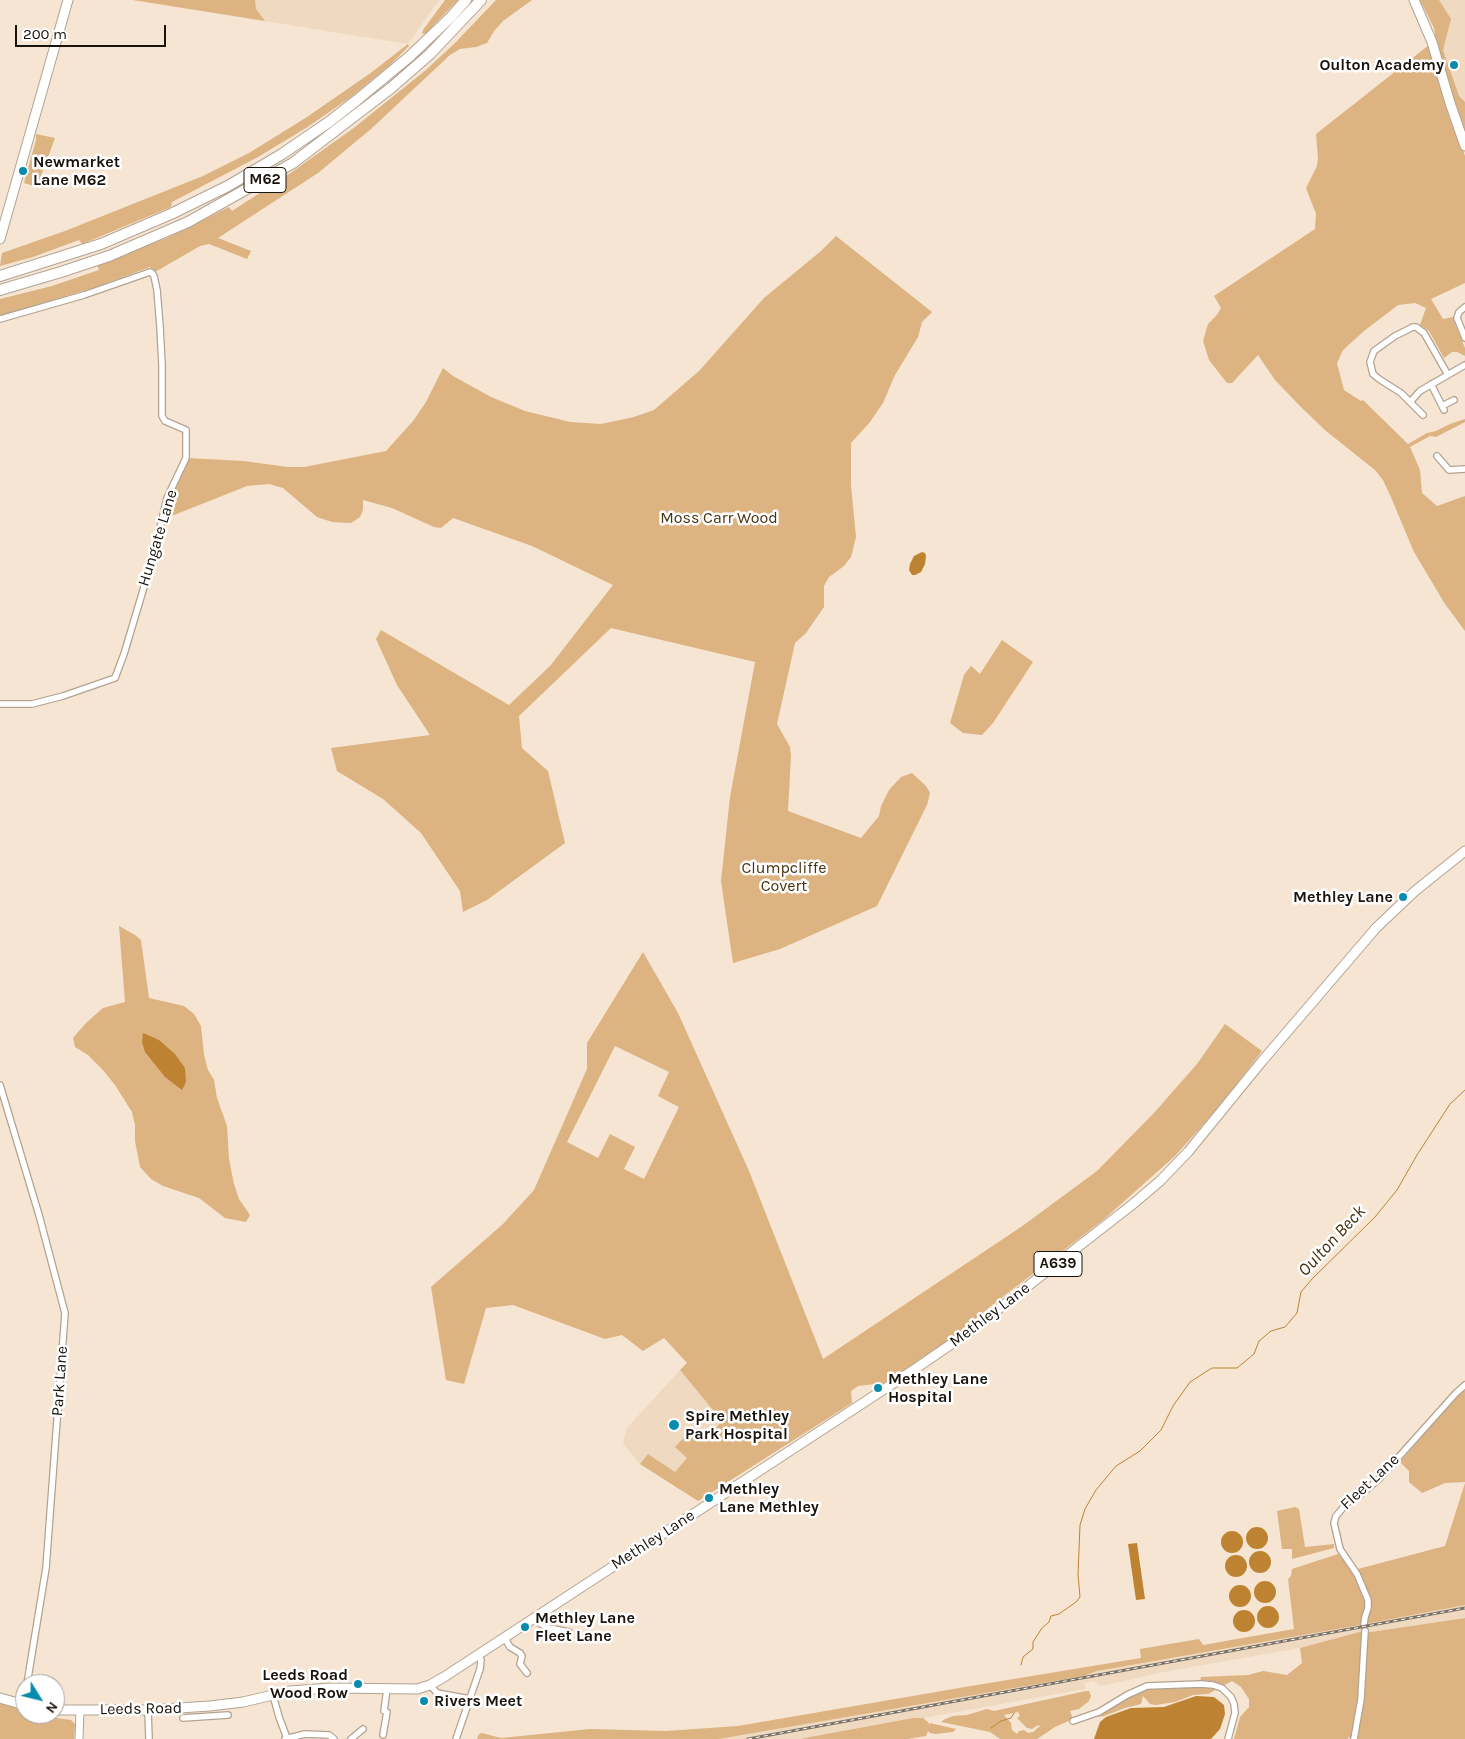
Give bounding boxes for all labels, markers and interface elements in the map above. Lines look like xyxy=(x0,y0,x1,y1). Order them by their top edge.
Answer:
scale bar xyxy=(18,15,169,47)
text: 200 m xyxy=(23,25,67,43)
place label: Oulton Academy xyxy=(1319,55,1444,75)
marker: Oulton Academy xyxy=(1448,59,1460,71)
place label: Newmarket Lane M62 xyxy=(33,152,120,190)
marker: Newmarket Lane M62 xyxy=(17,165,29,177)
road number: M62 xyxy=(244,168,286,192)
street label: Hungate Lane xyxy=(134,487,182,589)
park label: Moss Carr Wood xyxy=(660,508,778,528)
park label: Clumpcliffe Covert xyxy=(742,858,826,896)
place label: Methley Lane xyxy=(1293,887,1393,907)
marker: Methley Lane xyxy=(1397,891,1409,903)
water label: Oulton Beck xyxy=(1294,1201,1370,1281)
road number: A639 xyxy=(1034,1252,1082,1276)
street label: Methley Lane xyxy=(946,1279,1034,1351)
street label: Park Lane xyxy=(48,1345,72,1417)
place label: Methley Lane Hospital xyxy=(888,1369,988,1407)
marker: Methley Lane Hospital xyxy=(872,1382,884,1394)
place label: Spire Methley Park Hospital xyxy=(685,1406,789,1444)
marker: Spire Methley Park Hospital xyxy=(667,1418,681,1432)
street label: Fleet Lane xyxy=(1337,1450,1403,1514)
place label: Methley Lane Methley xyxy=(719,1479,819,1517)
marker: Methley Lane Methley xyxy=(703,1492,715,1504)
street label: Methley Lane xyxy=(608,1506,698,1574)
place label: Methley Lane Fleet Lane xyxy=(535,1608,635,1646)
marker: Methley Lane Fleet Lane xyxy=(519,1621,531,1633)
place label: Leeds Road Wood Row xyxy=(262,1665,348,1703)
north arrow xyxy=(15,1674,65,1724)
marker: Leeds Road Wood Row xyxy=(352,1678,364,1690)
place label: Rivers Meet xyxy=(434,1691,522,1711)
marker: Rivers Meet xyxy=(418,1695,430,1707)
text: N xyxy=(42,1698,62,1717)
street label: Leeds Road xyxy=(100,1699,182,1719)

